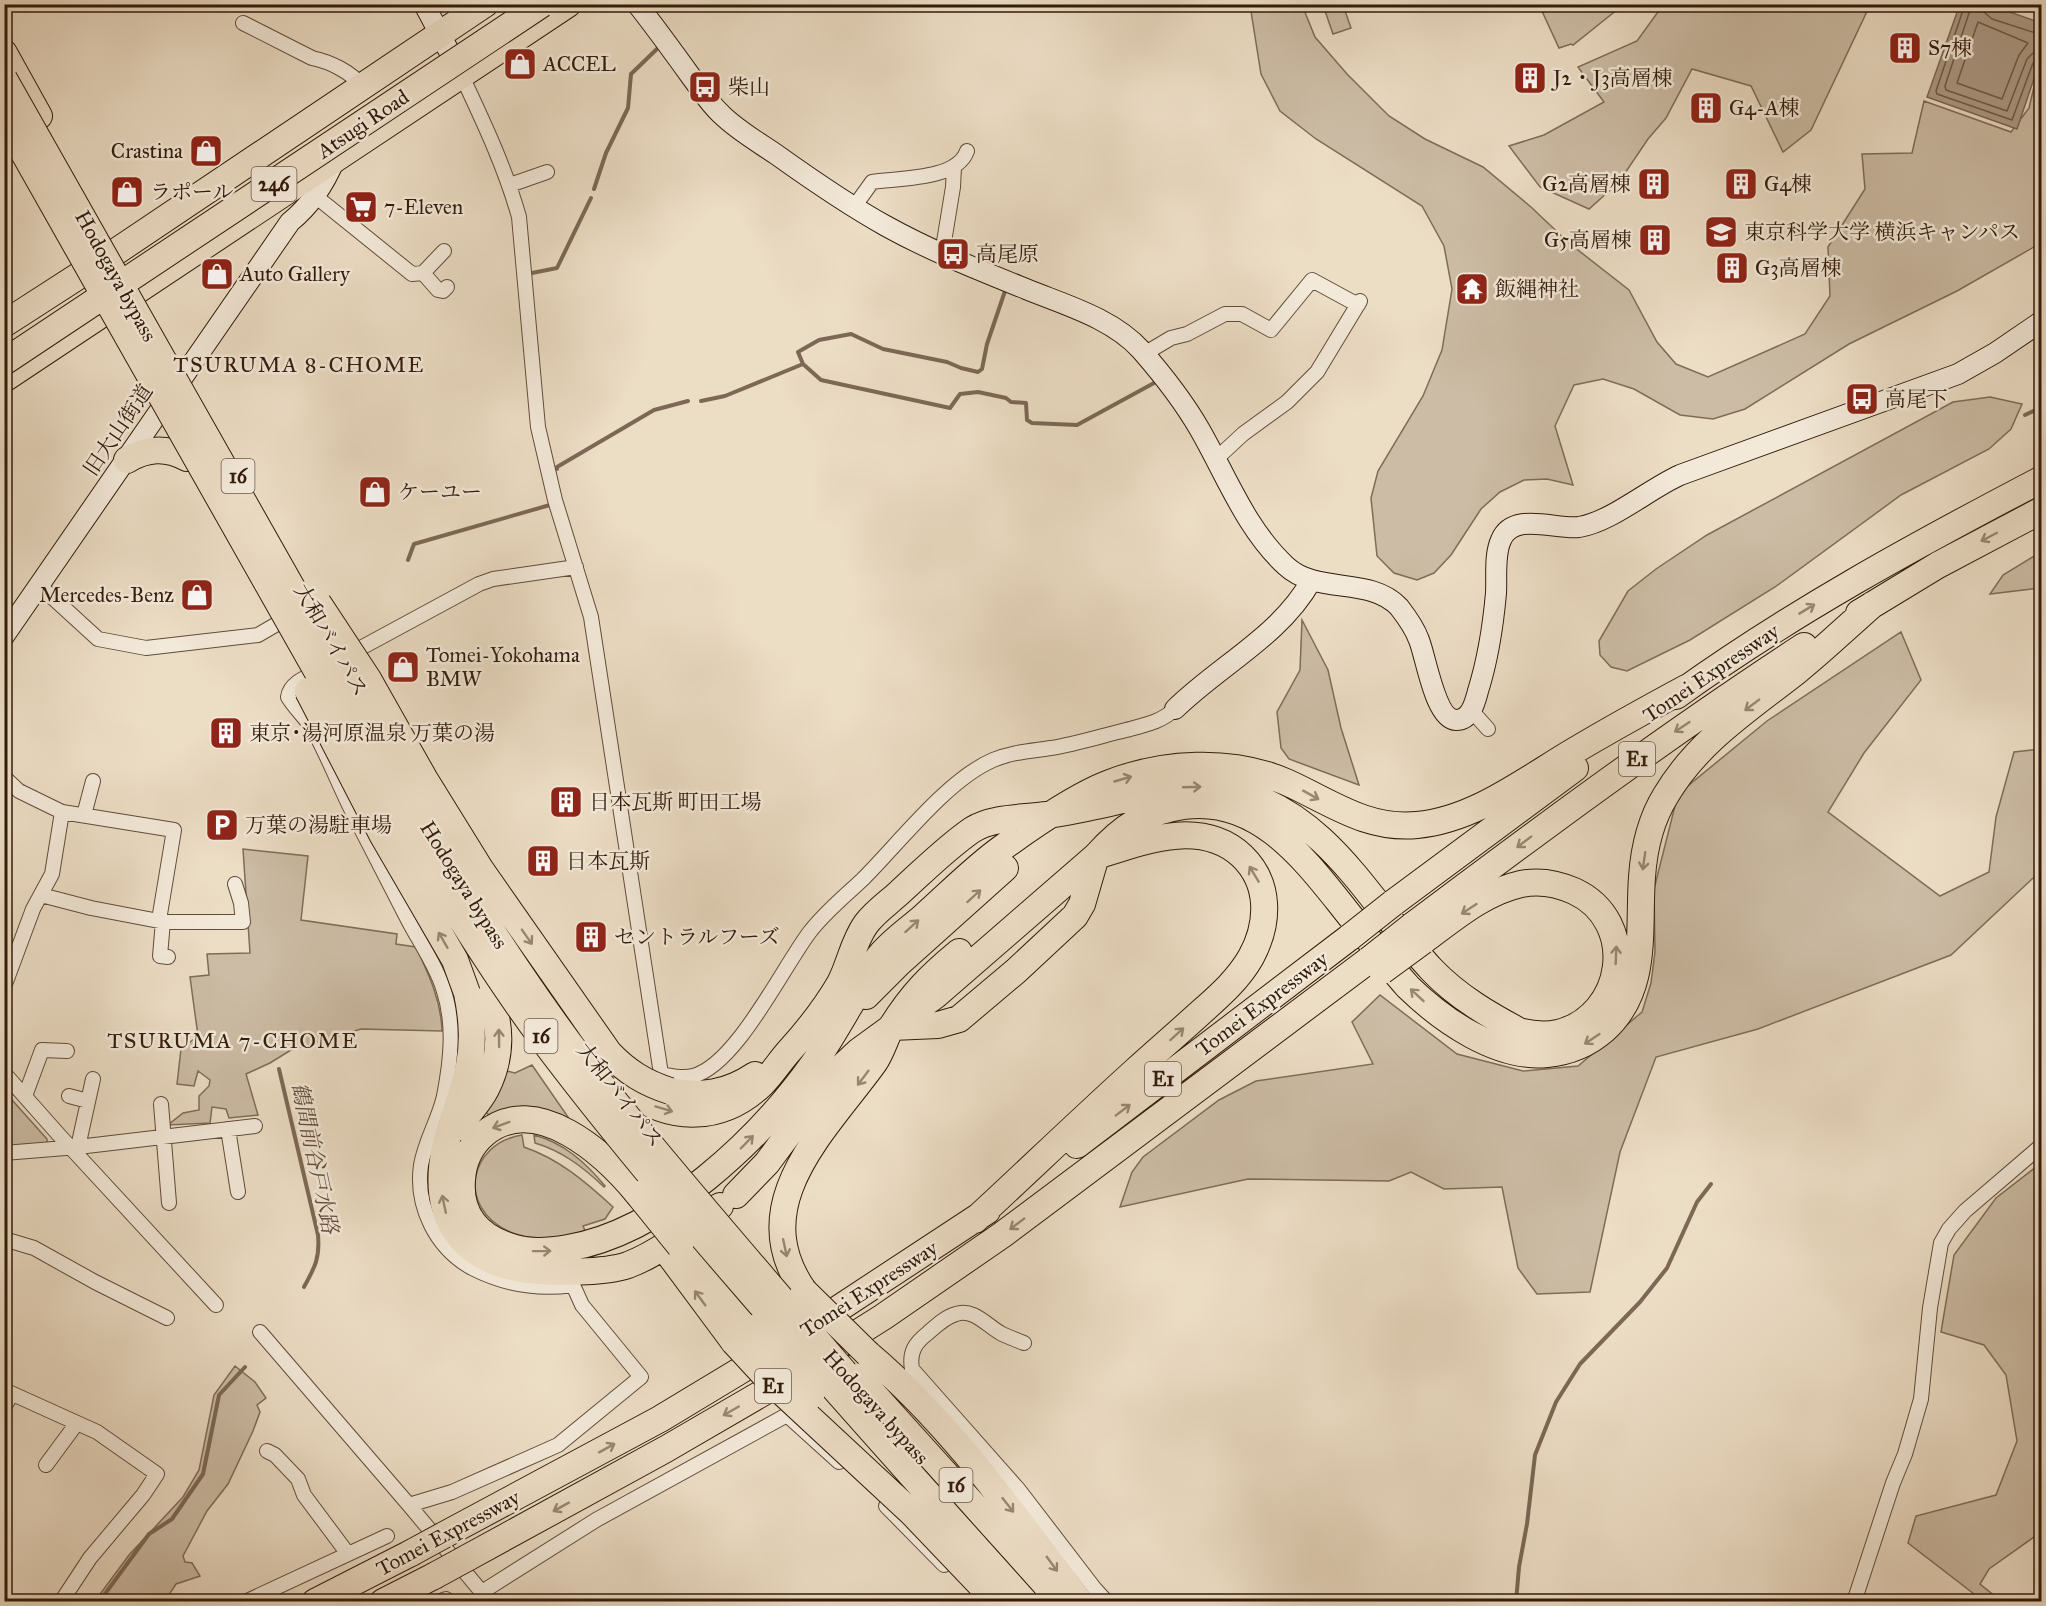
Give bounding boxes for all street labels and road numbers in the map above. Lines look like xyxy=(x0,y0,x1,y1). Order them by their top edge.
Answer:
street label: Atsugi Road xyxy=(311,84,414,165)
road number: 246 xyxy=(252,167,296,201)
street label: Hodogaya bypass xyxy=(69,206,163,346)
street label: 旧大山街道 xyxy=(78,379,158,481)
road number: 16 xyxy=(222,459,254,493)
street label: 大和バイパス xyxy=(288,579,374,701)
street label: Tomei Expressway xyxy=(1638,617,1785,728)
road number: E1 xyxy=(1619,742,1655,776)
street label: Hodogaya bypass xyxy=(414,816,514,954)
street label: Tomei Expressway xyxy=(1191,945,1334,1062)
road number: 16 xyxy=(524,1019,558,1053)
street label: 大和バイパス xyxy=(571,1038,669,1152)
road number: E1 xyxy=(1145,1062,1181,1096)
street label: Tomei Expressway xyxy=(795,1234,944,1343)
street label: Hodogaya bypass xyxy=(818,1344,934,1470)
road number: E1 xyxy=(755,1369,791,1403)
road number: 16 xyxy=(940,1468,972,1502)
street label: Tomei Expressway xyxy=(372,1484,525,1582)

